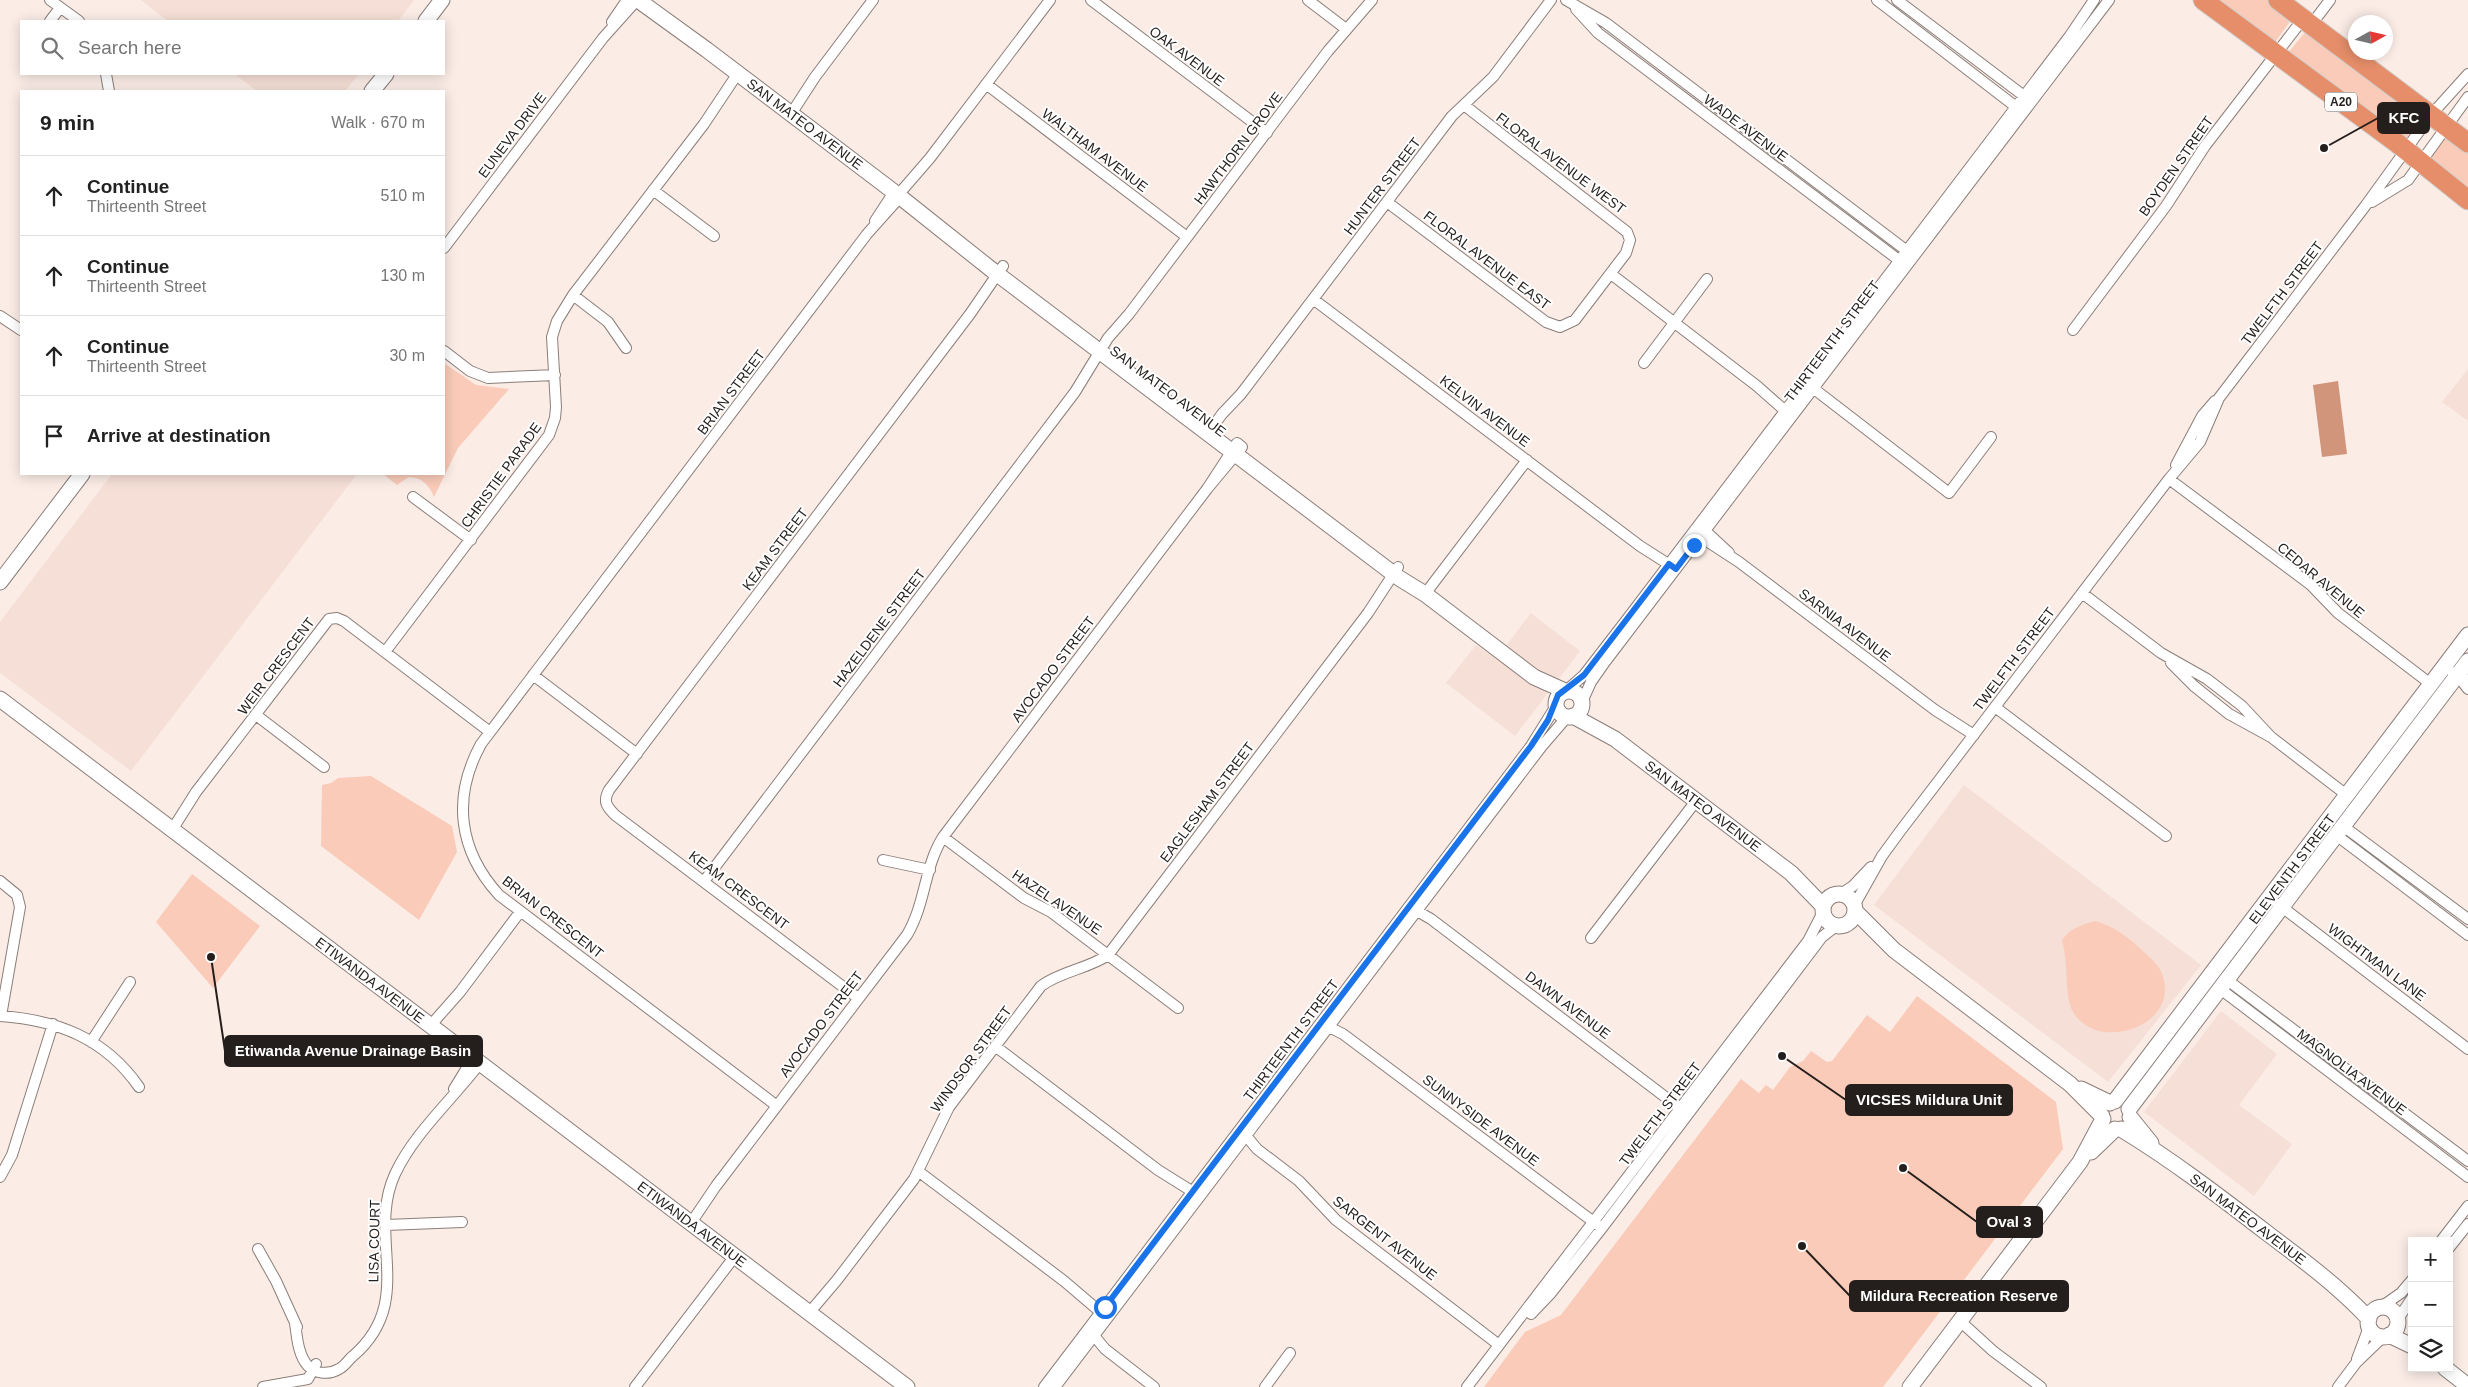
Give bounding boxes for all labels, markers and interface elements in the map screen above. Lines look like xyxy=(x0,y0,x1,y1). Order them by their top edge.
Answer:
north arrow xyxy=(2348,15,2393,60)
search box xyxy=(20,20,445,75)
street label: OAK AVENUE xyxy=(1147,23,1227,89)
icon: search xyxy=(38,34,66,62)
text: Search here xyxy=(78,37,182,58)
street label: SAN MATEO AVENUE xyxy=(744,75,866,173)
street label: EUNEVA DRIVE xyxy=(475,89,549,181)
street label: HAWTHORN GROVE xyxy=(1191,89,1285,207)
street label: WADE AVENUE xyxy=(1701,91,1791,165)
road number: A20 xyxy=(2325,92,2357,111)
callout: KFC xyxy=(2378,103,2429,133)
street label: WALTHAM AVENUE xyxy=(1039,105,1151,195)
street label: FLORAL AVENUE WEST xyxy=(1493,109,1629,217)
text: KFC xyxy=(2389,109,2420,126)
text: 9 min xyxy=(40,111,95,134)
street label: BOYDEN STREET xyxy=(2136,113,2217,219)
text: Walk · 670 m xyxy=(331,114,425,131)
street label: HUNTER STREET xyxy=(1340,134,1424,238)
text: Continue xyxy=(87,176,169,197)
icon: ahead xyxy=(40,182,68,210)
text: 510 m xyxy=(381,187,425,204)
text: Thirteenth Street xyxy=(87,198,206,215)
street label: FLORAL AVENUE EAST xyxy=(1421,207,1554,313)
street label: TWELFTH STREET xyxy=(2238,238,2326,348)
text: Continue xyxy=(87,256,169,277)
icon: ahead xyxy=(40,262,68,290)
text: 130 m xyxy=(381,267,425,284)
street label: THIRTEENTH STREET xyxy=(1781,277,1883,405)
text: Thirteenth Street xyxy=(87,278,206,295)
text: Continue xyxy=(87,336,169,357)
icon: ahead xyxy=(40,342,68,370)
street label: SAN MATEO AVENUE xyxy=(1107,342,1229,440)
street label: BRIAN STREET xyxy=(694,346,768,438)
text: 30 m xyxy=(389,347,425,364)
text: Thirteenth Street xyxy=(87,358,206,375)
street label: KELVIN AVENUE xyxy=(1437,372,1533,450)
street label: CHRISTIE PARADE xyxy=(458,419,544,531)
icon: arrive xyxy=(40,422,68,450)
text: Arrive at destination xyxy=(87,425,271,446)
street label: KEAM STREET xyxy=(739,504,811,593)
route end xyxy=(1683,534,1706,557)
street label: CEDAR AVENUE xyxy=(2274,539,2368,621)
street label: HAZELDENE STREET xyxy=(830,566,929,690)
street label: SARNIA AVENUE xyxy=(1796,585,1894,665)
street label: TWELFTH STREET xyxy=(1970,604,2058,714)
street label: AVOCADO STREET xyxy=(1008,613,1098,725)
street label: WEIR CRESCENT xyxy=(234,614,318,718)
street label: EAGLESHAM STREET xyxy=(1157,738,1258,865)
street label: SAN MATEO AVENUE xyxy=(1642,757,1764,855)
street label: ELEVENTH STREET xyxy=(2246,811,2339,927)
street label: KEAM CRESCENT xyxy=(686,847,792,933)
street label: HAZEL AVENUE xyxy=(1009,866,1105,938)
street label: BRIAN CRESCENT xyxy=(499,873,607,962)
street label: WIGHTMAN LANE xyxy=(2325,920,2429,1004)
street label: ETIWANDA AVENUE xyxy=(312,934,428,1026)
street label: AVOCADO STREET xyxy=(776,968,866,1080)
street label: DAWN AVENUE xyxy=(1522,968,1614,1042)
street label: THIRTEENTH STREET xyxy=(1240,976,1342,1104)
street label: WINDSOR STREET xyxy=(927,1003,1015,1115)
street label: MAGNOLIA AVENUE xyxy=(2294,1026,2410,1118)
callout: Etiwanda Avenue Drainage Basin xyxy=(225,1036,482,1066)
text: Etiwanda Avenue Drainage Basin xyxy=(235,1042,471,1059)
street label: TWELFTH STREET xyxy=(1616,1059,1704,1169)
street label: SUNNYSIDE AVENUE xyxy=(1420,1071,1542,1169)
callout: VICSES Mildura Unit xyxy=(1846,1085,2012,1115)
text: VICSES Mildura Unit xyxy=(1856,1091,2002,1108)
street label: SAN MATEO AVENUE xyxy=(2187,1170,2309,1268)
street label: ETIWANDA AVENUE xyxy=(634,1178,750,1270)
street label: SARGENT AVENUE xyxy=(1330,1193,1440,1283)
street label: LISA COURT xyxy=(365,1199,383,1283)
callout: Oval 3 xyxy=(1977,1207,2042,1237)
text: Oval 3 xyxy=(1986,1213,2032,1230)
map controls xyxy=(2408,1237,2453,1372)
button: + xyxy=(2408,1237,2453,1282)
callout: Mildura Recreation Reserve xyxy=(1850,1281,2068,1311)
button: − xyxy=(2408,1282,2453,1327)
text: Mildura Recreation Reserve xyxy=(1860,1287,2058,1304)
route start xyxy=(1094,1296,1117,1319)
button: layers xyxy=(2408,1327,2453,1372)

